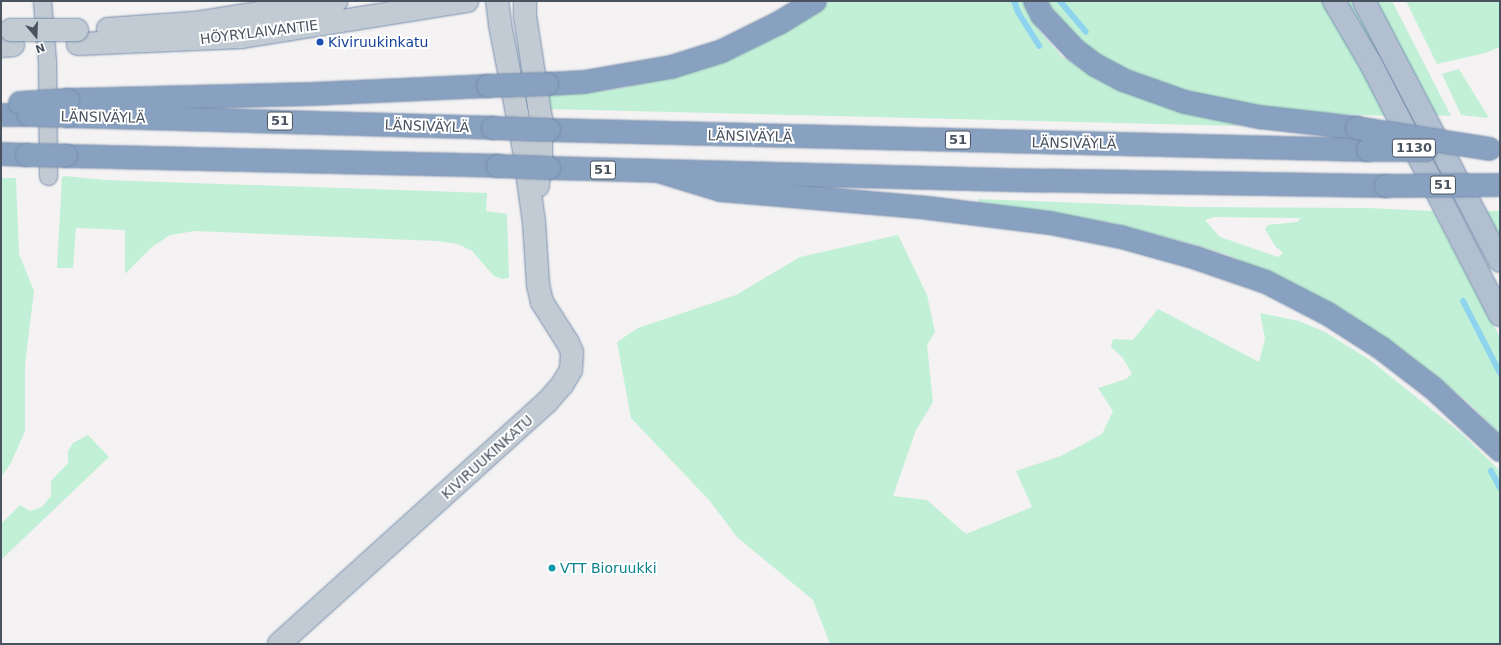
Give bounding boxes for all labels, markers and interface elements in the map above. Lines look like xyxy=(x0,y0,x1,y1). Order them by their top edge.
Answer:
north arrow xyxy=(16,16,56,56)
street label: HÖYRYLAIVANTIE xyxy=(199,16,319,48)
place label: Kiviruukinkatu xyxy=(328,34,428,50)
marker: Kiviruukinkatu xyxy=(315,37,325,47)
text: N xyxy=(34,40,47,55)
street label: LÄNSIVÄYLÄ xyxy=(61,108,145,126)
road number: 51 xyxy=(266,110,294,132)
street label: LÄNSIVÄYLÄ xyxy=(384,116,470,136)
street label: LÄNSIVÄYLÄ xyxy=(708,127,792,145)
road number: 51 xyxy=(944,129,972,151)
street label: LÄNSIVÄYLÄ xyxy=(1032,134,1116,152)
road number: 1130 xyxy=(1391,137,1437,159)
road number: 51 xyxy=(589,159,617,181)
road number: 51 xyxy=(1429,174,1457,196)
street label: KIVIRUUKINKATU xyxy=(438,412,536,502)
place label: VTT Bioruukki xyxy=(560,560,657,576)
marker: VTT Bioruukki xyxy=(547,563,557,573)

